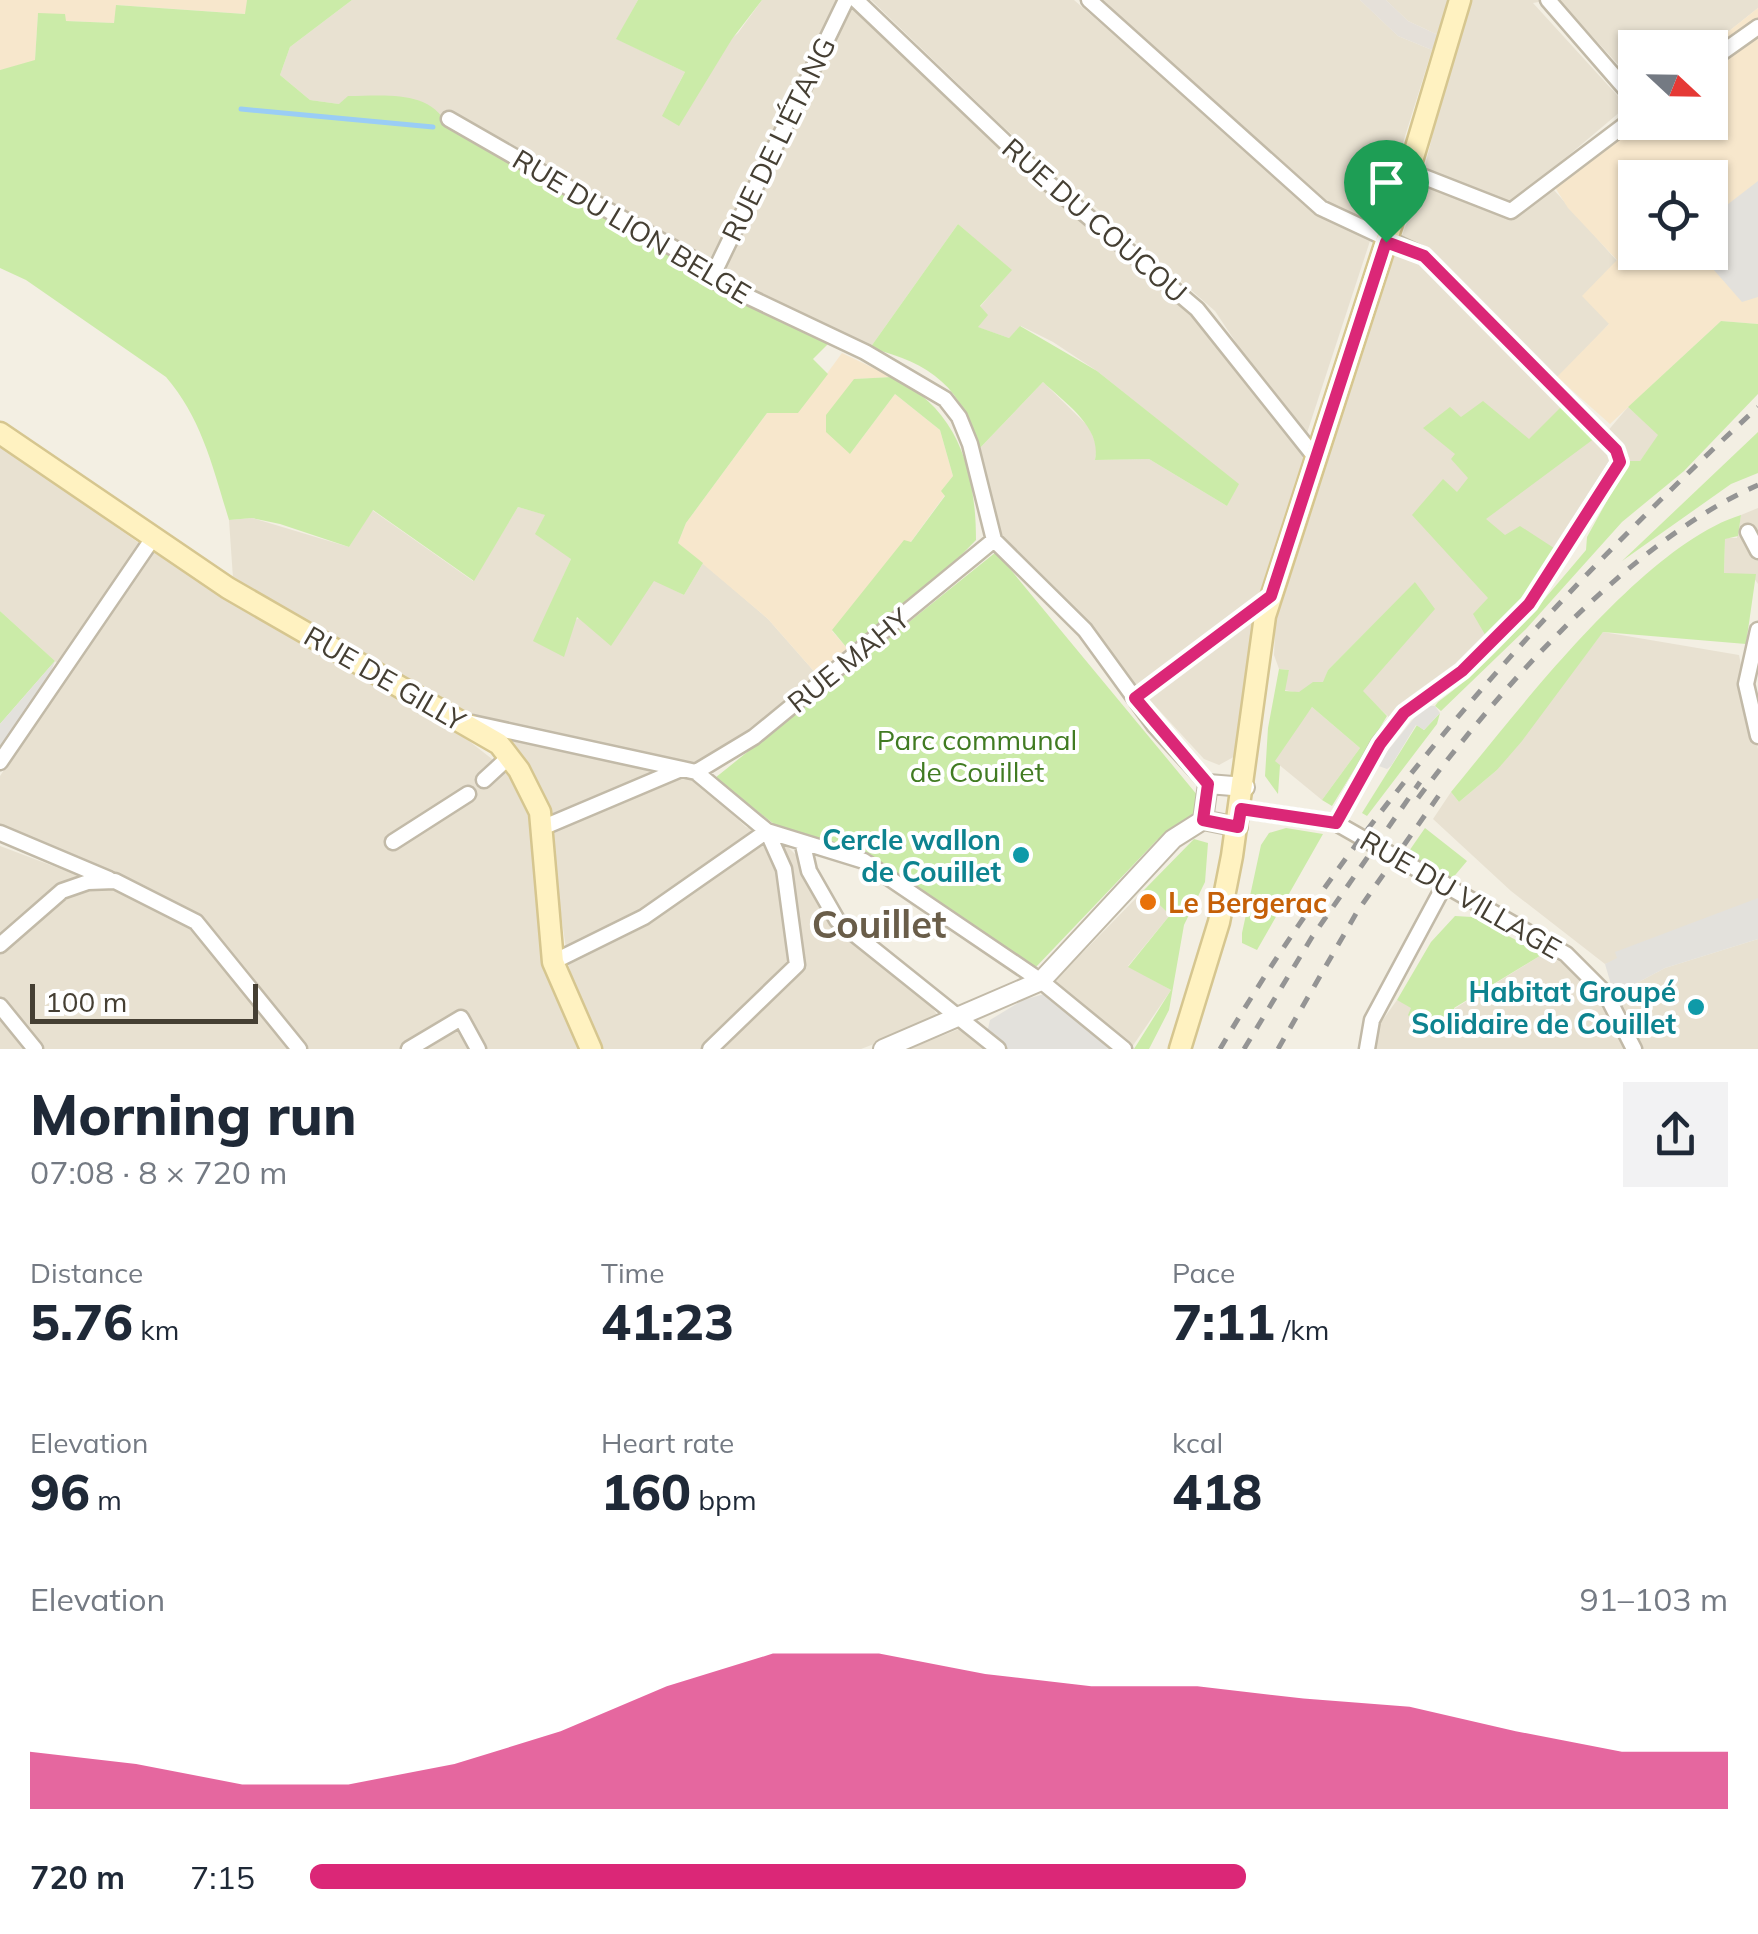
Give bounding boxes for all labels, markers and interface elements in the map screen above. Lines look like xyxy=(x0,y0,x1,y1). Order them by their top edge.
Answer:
north arrow xyxy=(1618,30,1728,140)
map controls xyxy=(1618,30,1728,270)
street label: RUE DE L'ÉTANG xyxy=(713,31,843,247)
street label: RUE DU COUCOU xyxy=(995,130,1195,310)
pin xyxy=(1344,140,1429,243)
street label: RUE DU LION BELGE xyxy=(507,141,757,311)
icon: arrive xyxy=(1359,155,1414,210)
button: locate xyxy=(1618,160,1728,270)
street label: RUE MAHY xyxy=(780,600,917,720)
street label: RUE DE GILLY xyxy=(298,618,473,739)
park label: Parc communal de Couillet xyxy=(877,722,1077,789)
place label: Cercle wallon de Couillet xyxy=(822,822,1001,889)
street label: RUE DU VILLAGE xyxy=(1354,822,1568,966)
marker: Cercle wallon de Couillet xyxy=(1010,844,1032,866)
place label: Le Bergerac xyxy=(1168,885,1327,920)
marker: Le Bergerac xyxy=(1137,891,1159,913)
district label: Couillet xyxy=(812,900,946,948)
place label: Habitat Groupé Solidaire de Couillet xyxy=(1411,974,1676,1041)
scale bar xyxy=(30,979,258,1024)
text: 100 m xyxy=(45,984,127,1019)
marker: Habitat Groupé Solidaire de Couillet xyxy=(1685,996,1707,1018)
text: Morning run xyxy=(30,1080,357,1149)
button: share xyxy=(1623,1082,1728,1187)
text: 07:08 · 8 × 720 m xyxy=(30,1152,287,1192)
text: Distance xyxy=(30,1255,143,1290)
text: Time xyxy=(601,1255,664,1290)
text: Pace xyxy=(1172,1255,1235,1290)
text: 5.76 xyxy=(30,1290,133,1353)
text: 41:23 xyxy=(601,1290,734,1353)
text: 7:11 xyxy=(1172,1290,1275,1353)
text: km xyxy=(133,1312,179,1347)
text: /km xyxy=(1275,1312,1329,1347)
text: Elevation xyxy=(30,1425,148,1460)
text: Heart rate xyxy=(601,1425,734,1460)
text: kcal xyxy=(1172,1425,1223,1460)
text: 96 xyxy=(30,1460,90,1523)
text: 160 xyxy=(601,1460,691,1523)
text: 418 xyxy=(1172,1460,1262,1523)
text: m xyxy=(90,1482,122,1517)
text: bpm xyxy=(691,1482,757,1517)
text: Elevation xyxy=(30,1579,165,1619)
text: 91–103 m xyxy=(1579,1579,1728,1619)
text: 720 m xyxy=(30,1857,125,1897)
text: 7:15 xyxy=(190,1857,255,1897)

